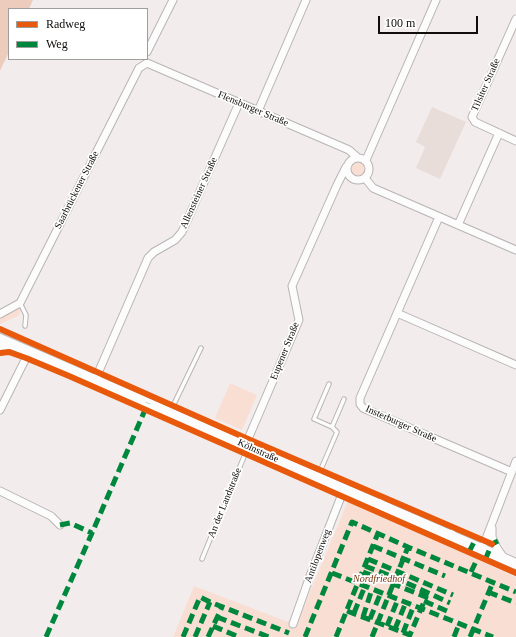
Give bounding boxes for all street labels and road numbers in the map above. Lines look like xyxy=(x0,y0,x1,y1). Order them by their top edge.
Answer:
street label: Tilsiter Straße xyxy=(469,57,503,113)
street label: Flensburger Straße xyxy=(216,89,290,129)
street label: Saarbrückener Straße xyxy=(52,149,102,231)
street label: Allensteiner Straße xyxy=(178,155,220,231)
street label: Eupener Straße xyxy=(268,320,302,382)
street label: Insterburger Straße xyxy=(364,403,438,445)
street label: Kölnstraße xyxy=(236,437,280,465)
street label: An der Landstraße xyxy=(205,466,245,540)
street label: Antilopenweg xyxy=(302,527,334,585)

